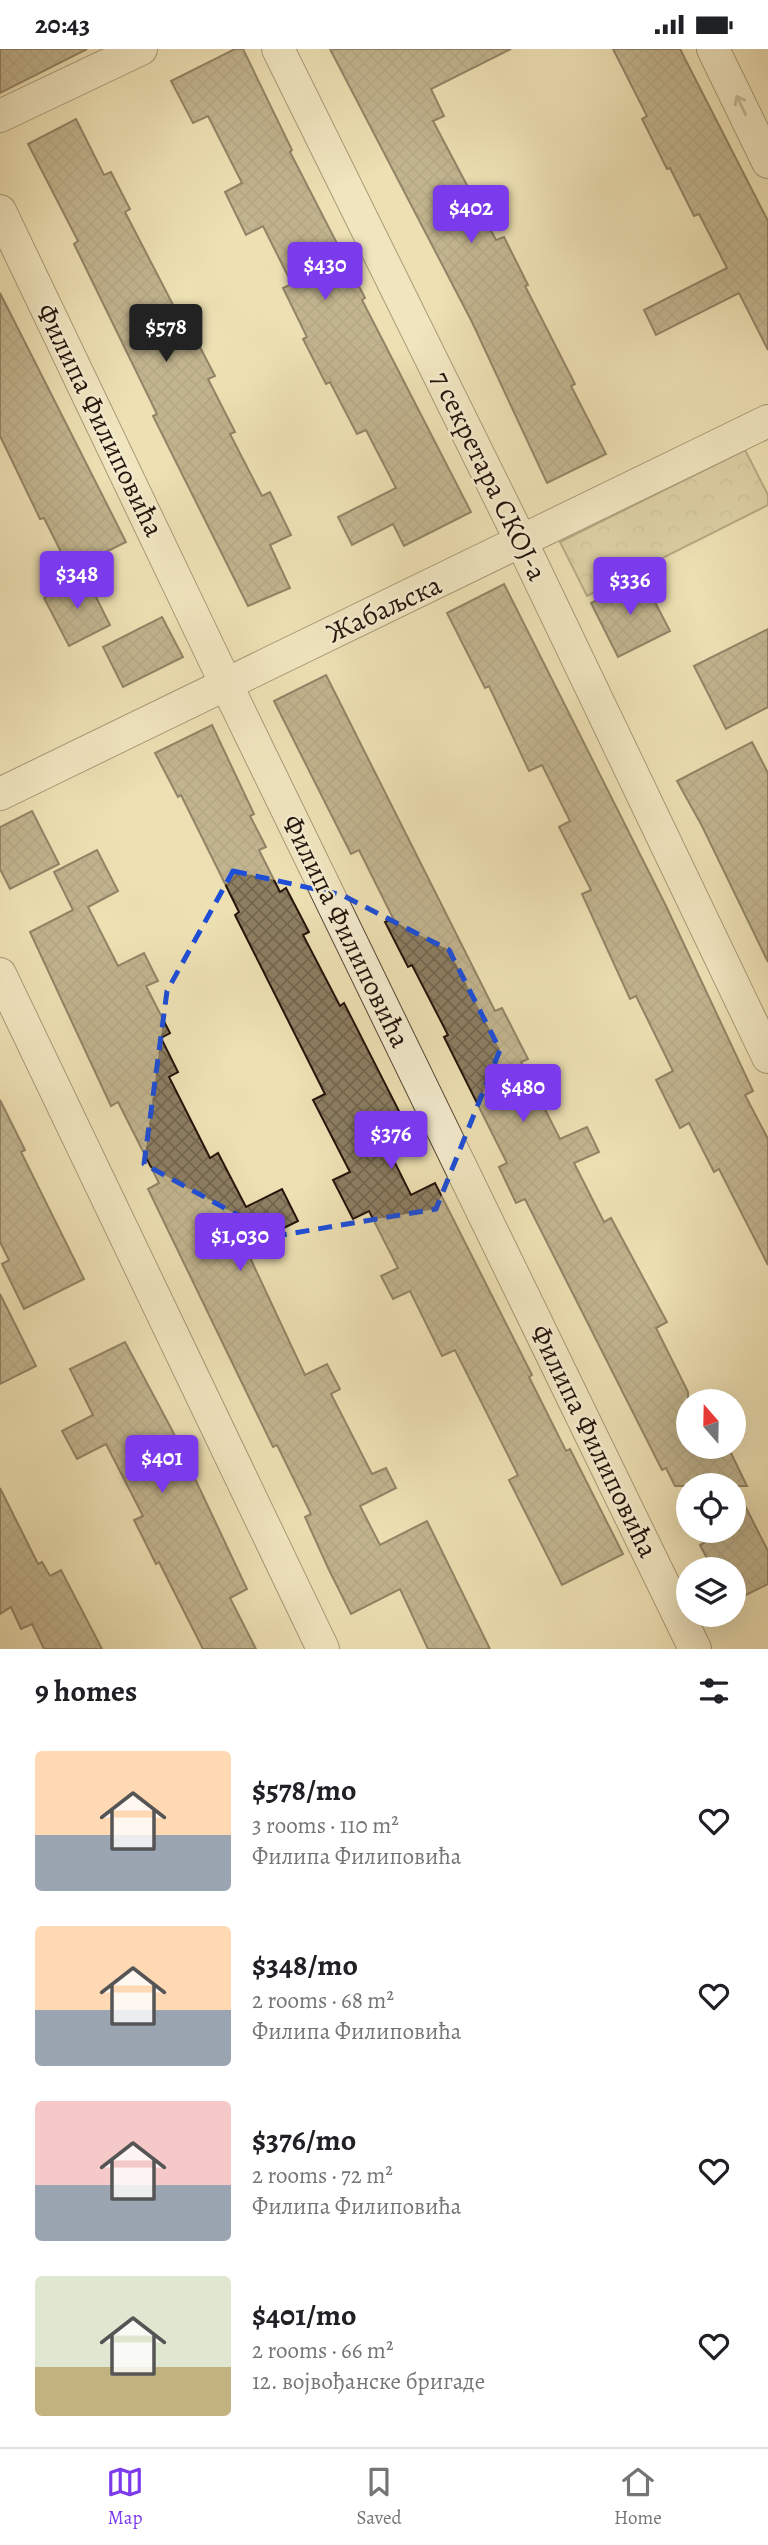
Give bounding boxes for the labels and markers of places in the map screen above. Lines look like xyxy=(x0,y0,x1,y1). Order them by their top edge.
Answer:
pin: $402 xyxy=(430,185,512,245)
pin: $430 xyxy=(284,243,366,302)
pin: $578 xyxy=(125,305,207,364)
pin: $348 xyxy=(36,552,118,611)
pin: $336 xyxy=(589,557,671,617)
pin: $480 xyxy=(482,1065,564,1124)
pin: $376 xyxy=(350,1111,432,1171)
pin: $1,030 xyxy=(183,1213,297,1273)
pin: $401 xyxy=(121,1435,203,1495)

